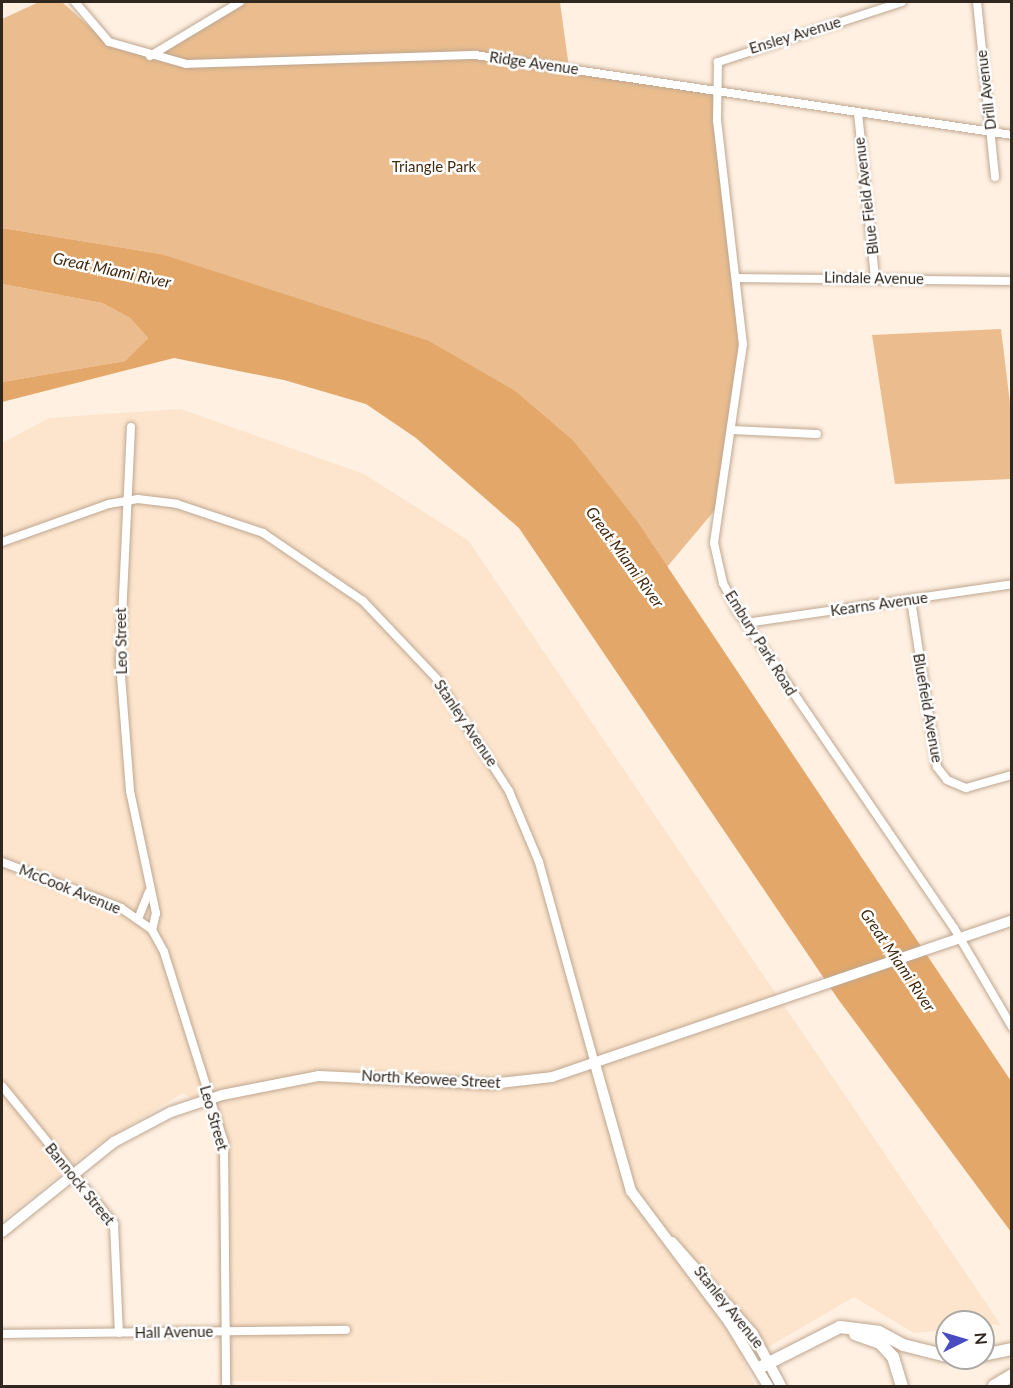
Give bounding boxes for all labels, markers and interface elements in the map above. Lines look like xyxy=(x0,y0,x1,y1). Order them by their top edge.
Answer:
street label: Ensley Avenue xyxy=(747,12,843,58)
street label: Ridge Avenue xyxy=(488,48,580,78)
street label: Drill Avenue xyxy=(972,49,1000,131)
street label: Blue Field Avenue xyxy=(850,136,882,256)
park label: Triangle Park xyxy=(392,158,476,176)
water label: Great Miami River xyxy=(51,248,173,292)
street label: Lindale Avenue xyxy=(824,268,924,288)
water label: Great Miami River xyxy=(582,503,668,611)
street label: Embury Park Road xyxy=(721,587,801,699)
street label: Kearns Avenue xyxy=(829,588,929,620)
street label: Leo Street xyxy=(111,607,131,675)
street label: Bluefield Avenue xyxy=(909,652,947,764)
street label: Stanley Avenue xyxy=(430,676,502,770)
street label: McCook Avenue xyxy=(16,860,124,918)
water label: Great Miami River xyxy=(856,905,940,1015)
street label: North Keowee Street xyxy=(361,1066,501,1092)
street label: Leo Street xyxy=(196,1083,232,1153)
street label: Bannock Street xyxy=(41,1139,119,1229)
street label: Stanley Avenue xyxy=(690,1262,768,1352)
north arrow xyxy=(935,1310,995,1370)
street label: Hall Avenue xyxy=(134,1322,214,1342)
text: N xyxy=(971,1332,991,1346)

